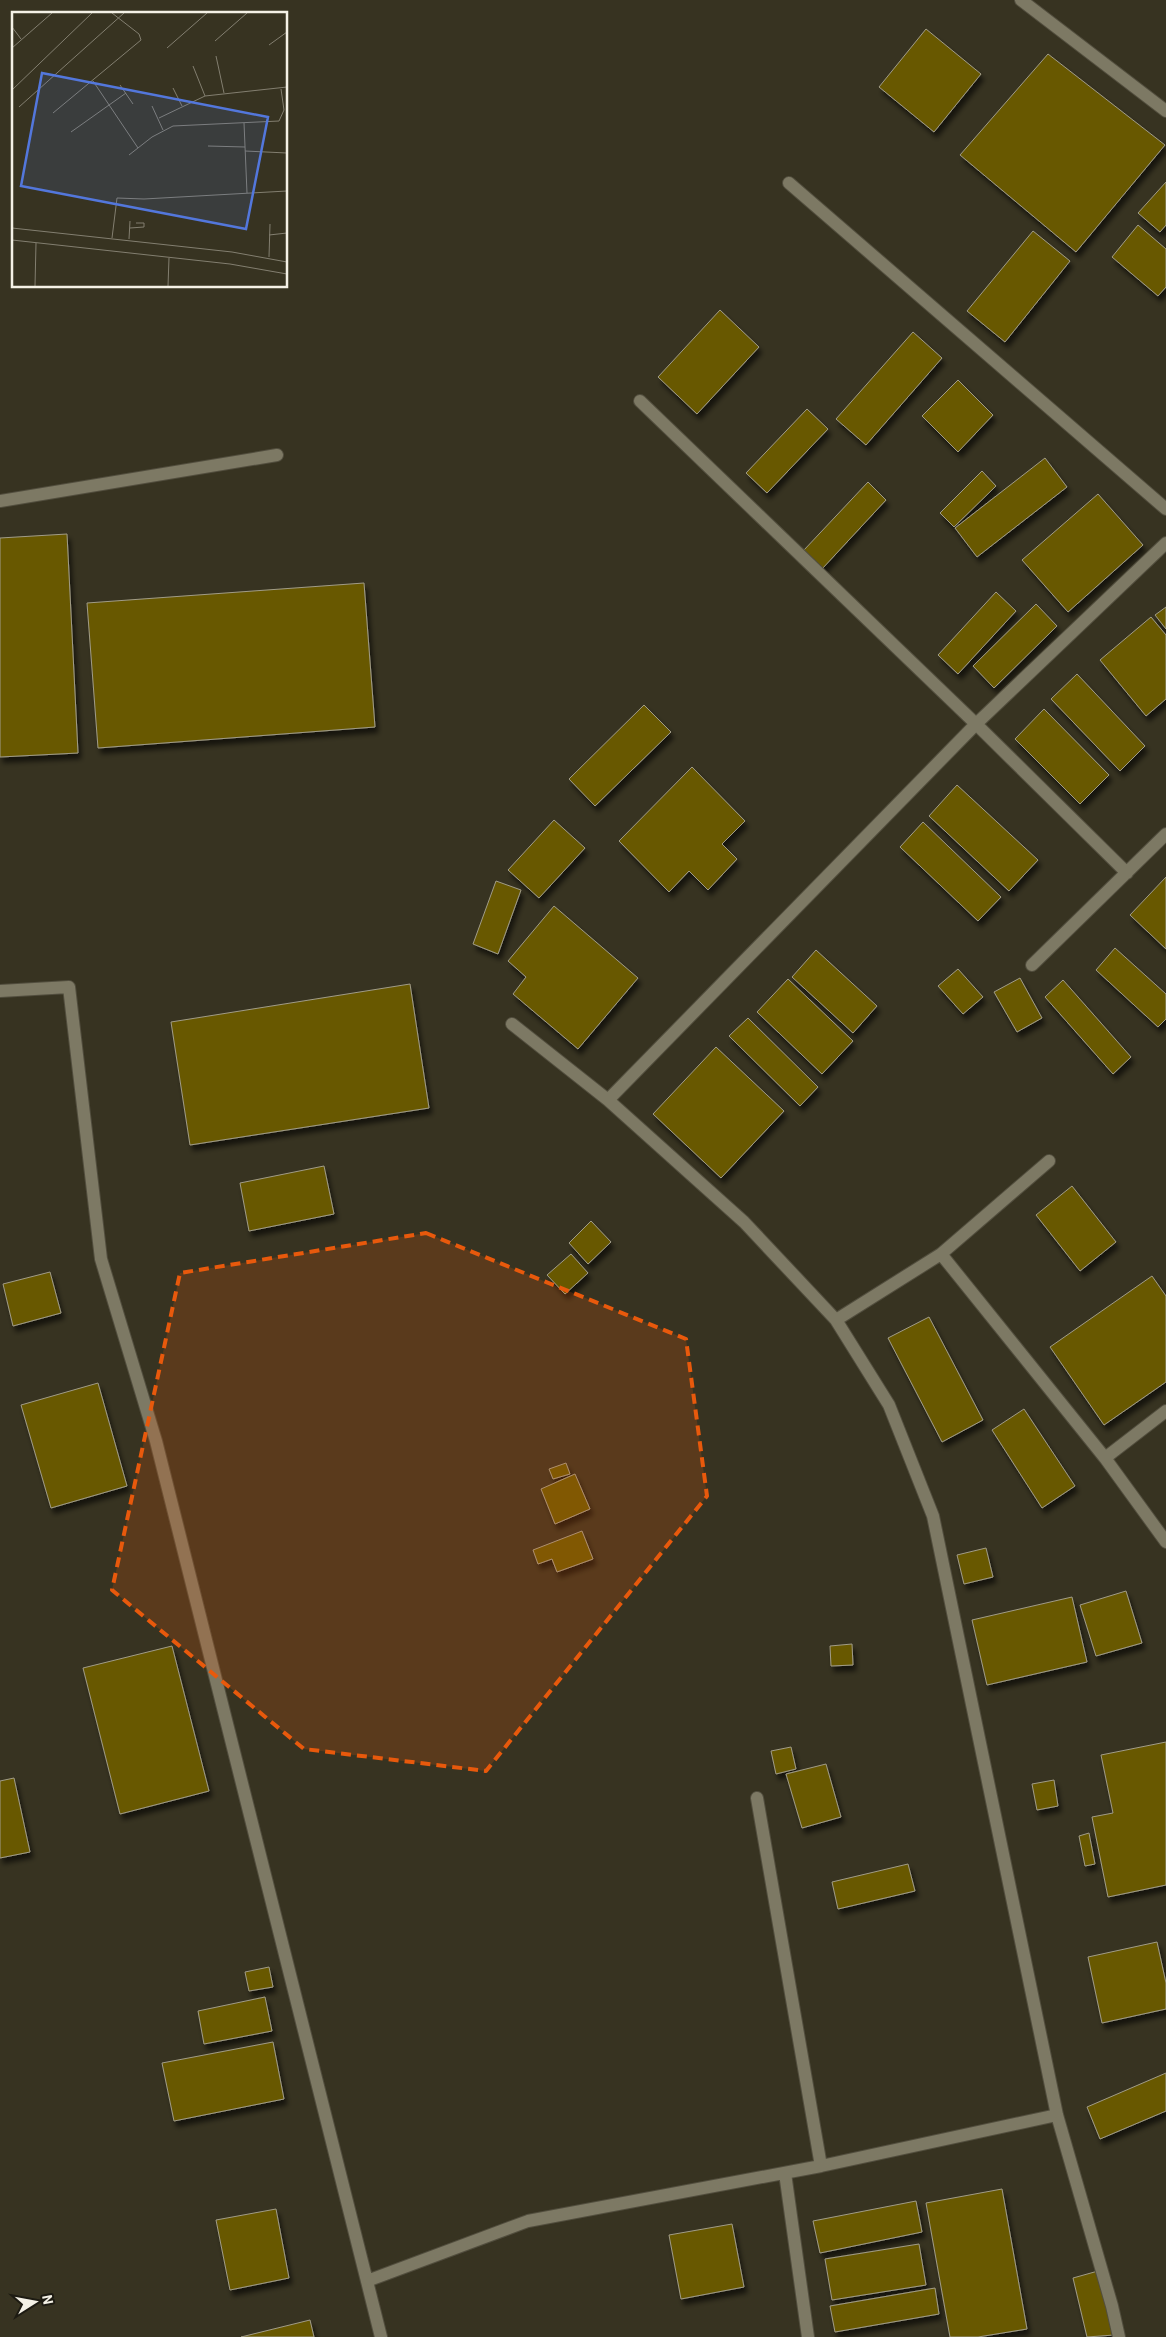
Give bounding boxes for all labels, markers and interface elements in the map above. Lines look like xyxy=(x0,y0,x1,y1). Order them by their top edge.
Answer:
inset map xyxy=(12,12,288,288)
north arrow xyxy=(10,2277,60,2327)
text: N xyxy=(39,2293,57,2306)

